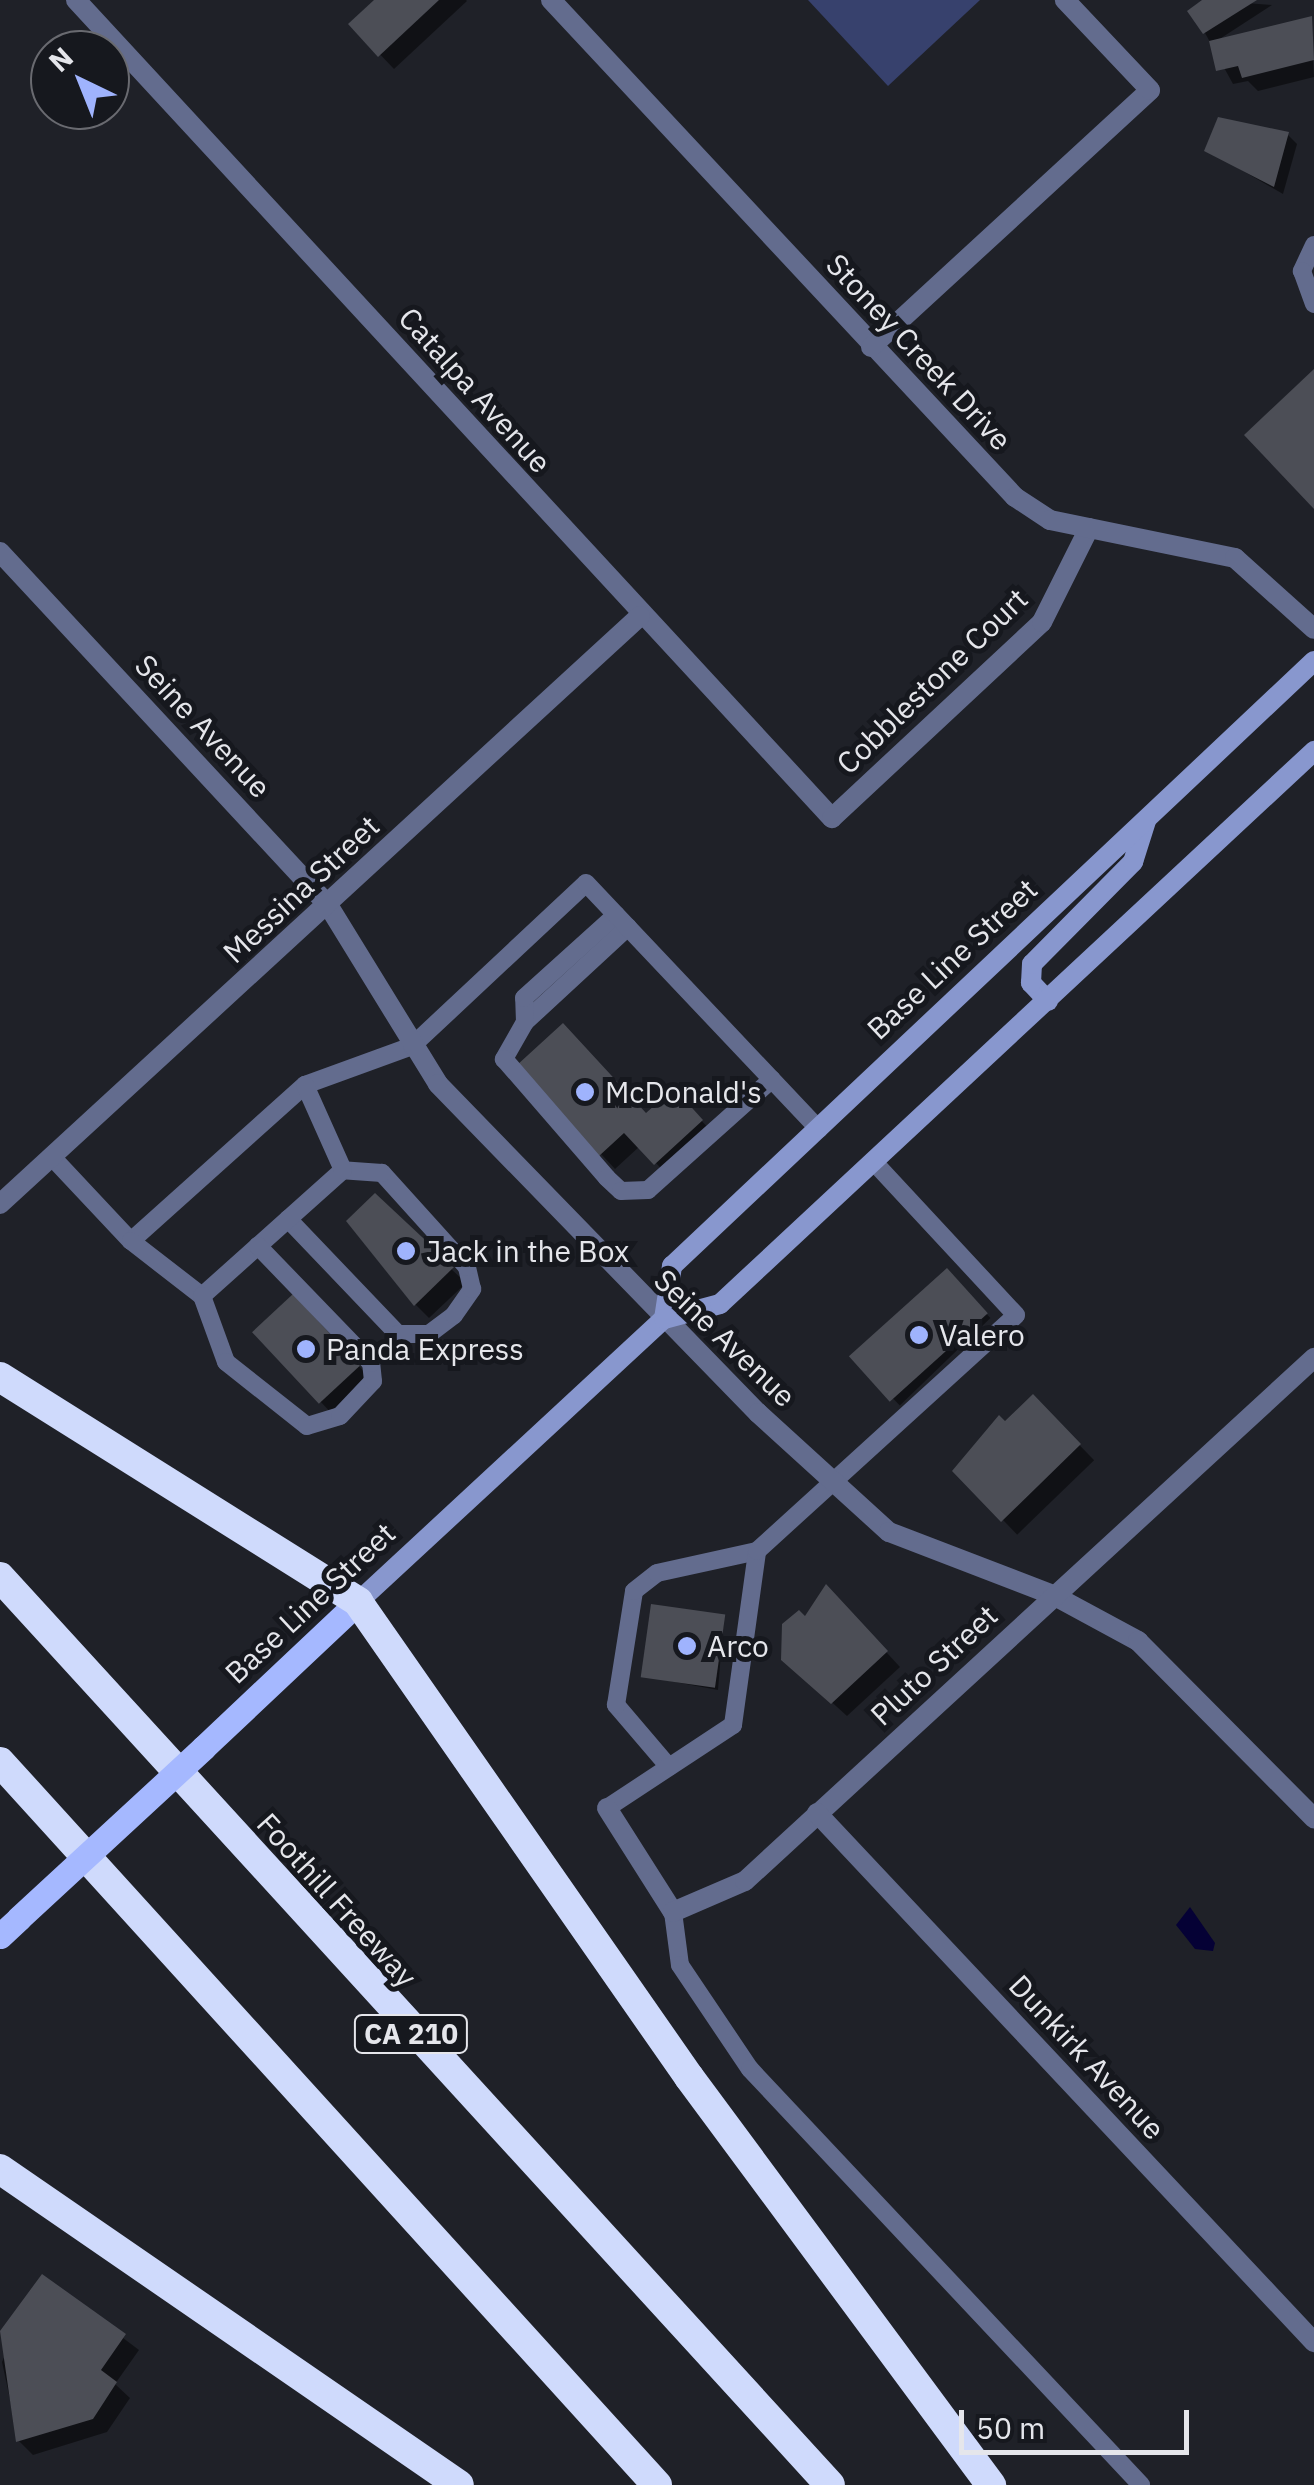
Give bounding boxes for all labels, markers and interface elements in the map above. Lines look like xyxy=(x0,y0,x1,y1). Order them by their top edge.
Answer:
north arrow xyxy=(30,30,130,130)
text: N xyxy=(41,39,81,80)
street label: Stoney Creek Drive xyxy=(819,246,1019,458)
street label: Catalpa Avenue xyxy=(391,300,559,480)
street label: Cobblestone Court xyxy=(829,581,1035,781)
street label: Seine Avenue xyxy=(128,647,278,805)
street label: Messina Street xyxy=(216,808,386,970)
street label: Base Line Street xyxy=(860,871,1044,1047)
place label: McDonald's xyxy=(605,1074,762,1110)
marker: McDonald's xyxy=(574,1081,596,1103)
place label: Jack in the Box xyxy=(426,1233,629,1269)
marker: Jack in the Box xyxy=(395,1240,417,1262)
street label: Seine Avenue xyxy=(647,1262,803,1414)
place label: Valero xyxy=(939,1317,1025,1353)
marker: Valero xyxy=(908,1324,930,1346)
place label: Panda Express xyxy=(326,1331,524,1367)
marker: Panda Express xyxy=(295,1338,317,1360)
street label: Base Line Street xyxy=(218,1515,402,1691)
street label: Pluto Street xyxy=(863,1597,1005,1733)
place label: Arco xyxy=(707,1628,769,1664)
marker: Arco xyxy=(676,1635,698,1657)
street label: Foothill Freeway xyxy=(250,1806,424,1994)
street label: Dunkirk Avenue xyxy=(1002,1967,1172,2147)
road number: CA 210 xyxy=(354,2011,468,2057)
scale bar xyxy=(964,2390,1194,2452)
text: 50 m xyxy=(976,2408,1045,2447)

